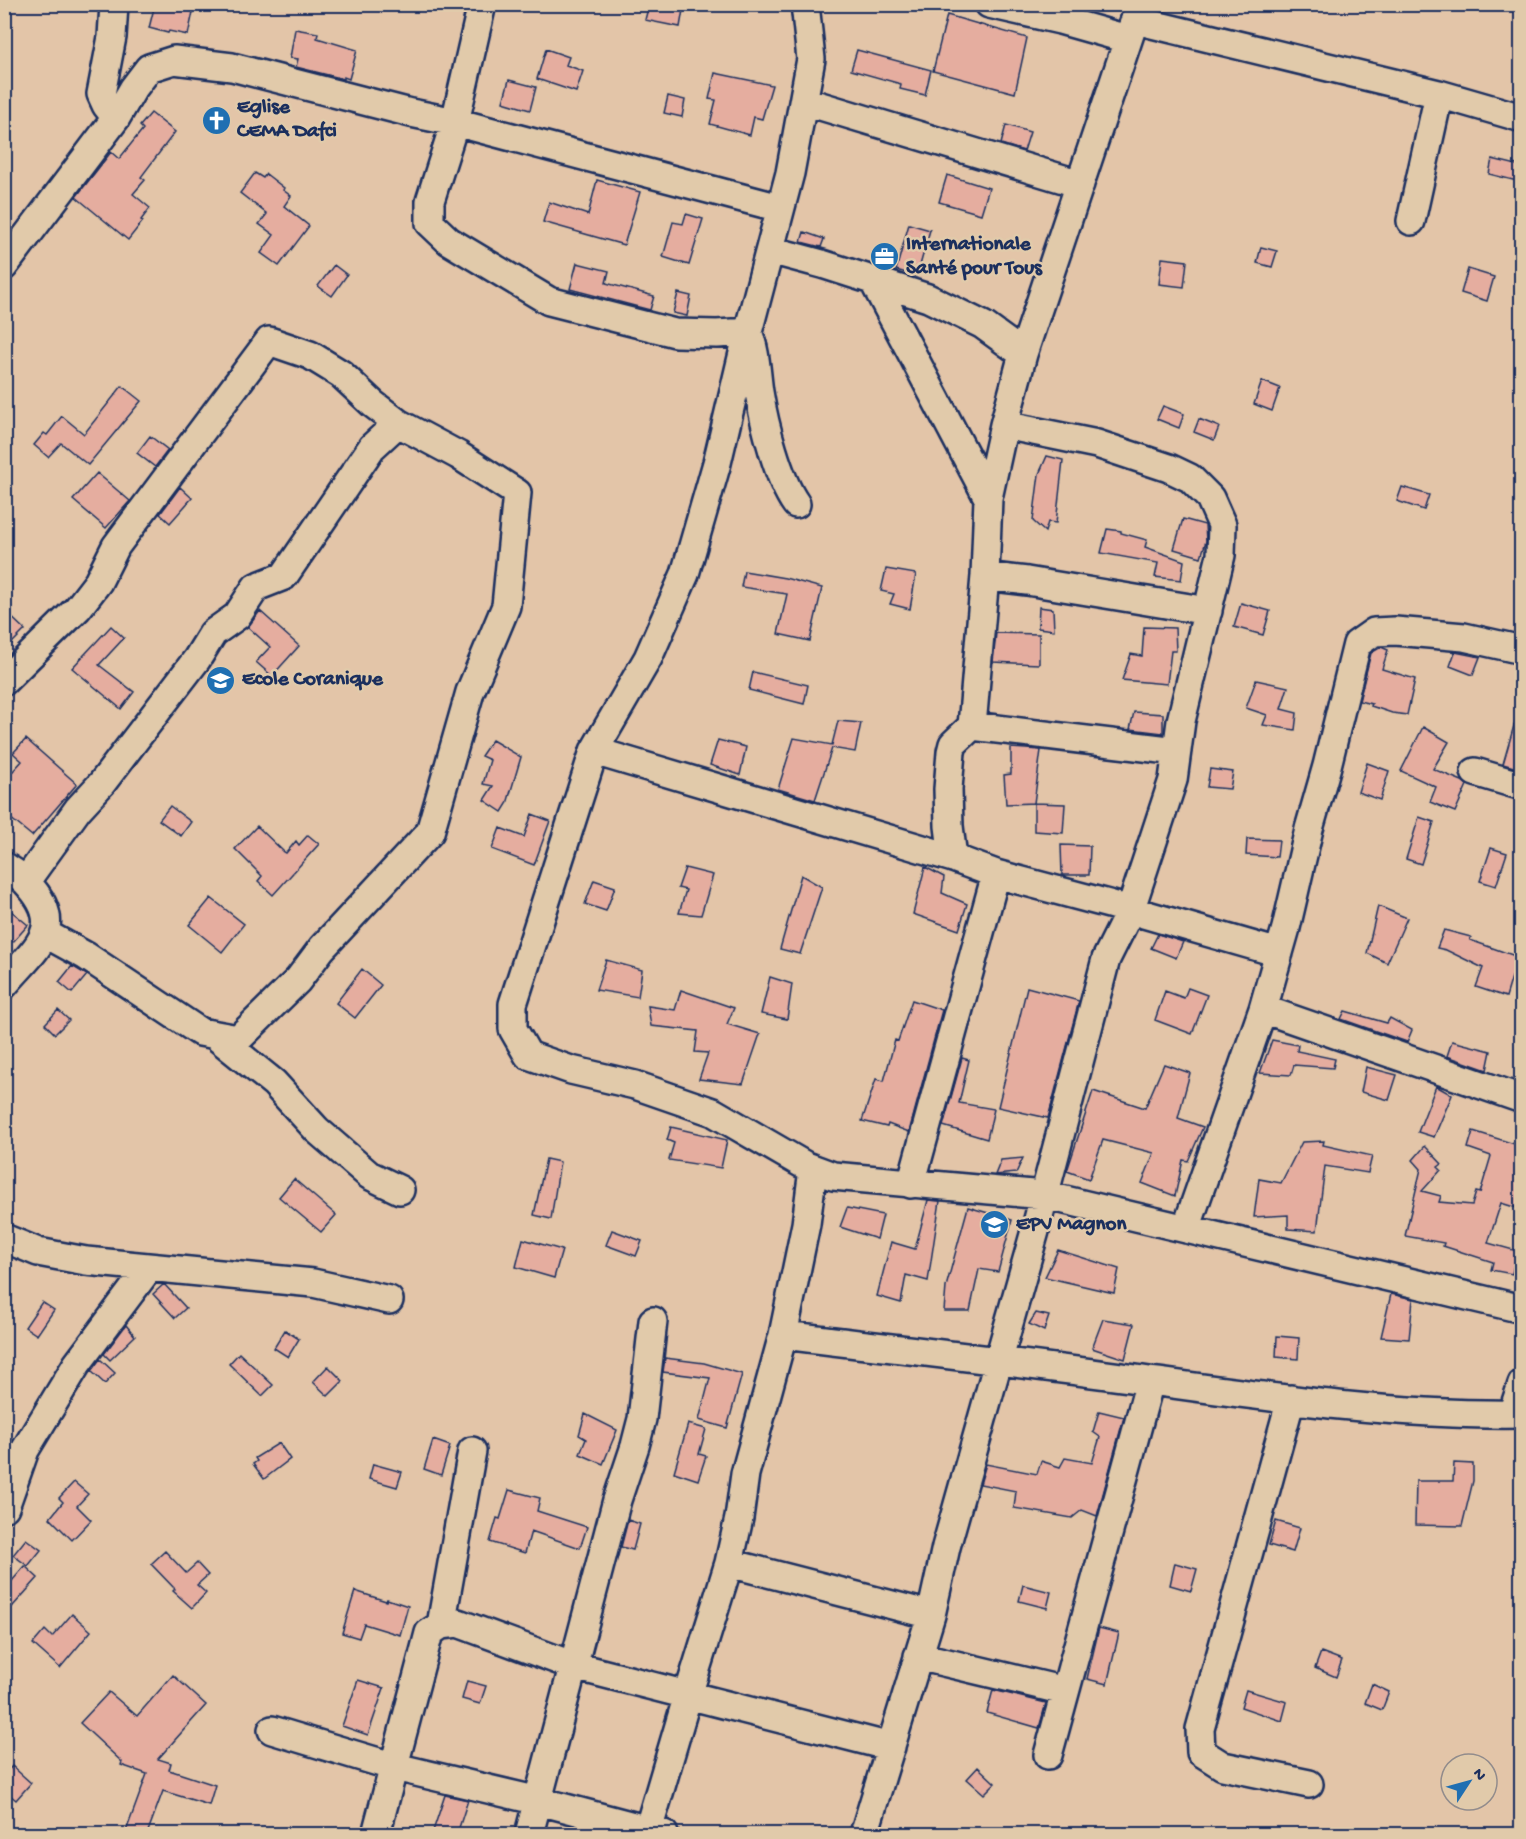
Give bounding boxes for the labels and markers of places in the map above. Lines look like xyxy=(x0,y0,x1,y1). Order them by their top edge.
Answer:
place label: Eglise CEMA Dafci xyxy=(236,96,337,145)
church icon: Eglise CEMA Dafci xyxy=(200,104,232,136)
place label: Internationale Santé pour Tous xyxy=(906,233,1043,282)
office icon: Internationale Santé pour Tous xyxy=(869,241,901,273)
school or university icon: Ecole Coranique xyxy=(205,664,237,696)
place label: Ecole Coranique xyxy=(242,668,384,693)
school or university icon: EPV Magnon xyxy=(979,1209,1011,1241)
place label: EPV Magnon xyxy=(1016,1213,1127,1238)

